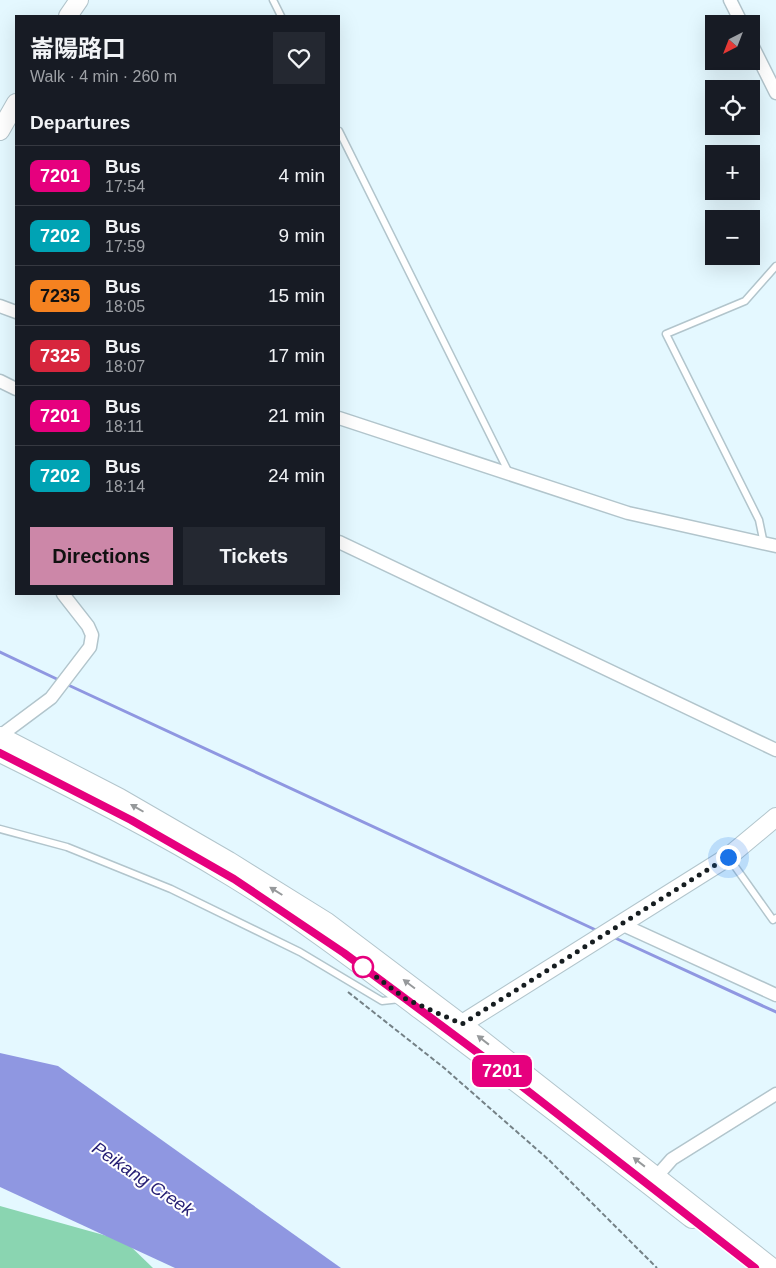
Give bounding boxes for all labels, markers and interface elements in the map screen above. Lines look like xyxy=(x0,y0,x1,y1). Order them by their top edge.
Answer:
north arrow xyxy=(705,15,760,70)
map controls xyxy=(705,15,760,265)
button: heart xyxy=(273,32,325,84)
text: 崙陽路口 xyxy=(30,35,126,62)
text: Walk · 4 min · 260 m xyxy=(30,68,177,85)
button: locate xyxy=(705,80,760,135)
text: Departures xyxy=(30,112,130,133)
button: + xyxy=(705,145,760,200)
text: Bus xyxy=(105,156,141,177)
text: 4 min xyxy=(279,165,325,186)
text: 7201 xyxy=(40,166,80,186)
text: 17:54 xyxy=(105,178,145,195)
button: − xyxy=(705,210,760,265)
text: Bus xyxy=(105,216,141,237)
text: 9 min xyxy=(279,225,325,246)
text: 7202 xyxy=(40,226,80,246)
text: 17:59 xyxy=(105,238,145,255)
text: Bus xyxy=(105,276,141,297)
text: 15 min xyxy=(268,285,325,306)
text: 7235 xyxy=(40,286,80,306)
text: 18:05 xyxy=(105,298,145,315)
text: Bus xyxy=(105,336,141,357)
text: 17 min xyxy=(268,345,325,366)
text: 7325 xyxy=(40,346,80,366)
text: 18:07 xyxy=(105,358,145,375)
text: Bus xyxy=(105,396,141,417)
text: 21 min xyxy=(268,405,325,426)
text: 7201 xyxy=(40,406,80,426)
text: 18:11 xyxy=(105,418,144,435)
text: Bus xyxy=(105,456,141,477)
text: 24 min xyxy=(268,465,325,486)
text: 7202 xyxy=(40,466,80,486)
text: 18:14 xyxy=(105,478,145,495)
button: Directions xyxy=(30,527,173,585)
button: Tickets xyxy=(183,527,325,585)
one-way arrow xyxy=(130,803,143,812)
your location xyxy=(716,845,741,870)
one-way arrow xyxy=(270,886,283,895)
unlabelled marker xyxy=(352,956,374,978)
one-way arrow xyxy=(402,979,416,989)
one-way arrow xyxy=(476,1035,490,1045)
line badge: 7201 xyxy=(467,1055,537,1087)
text: 7201 xyxy=(482,1061,522,1081)
water label: Peikang Creek xyxy=(88,1138,198,1221)
one-way arrow xyxy=(633,1156,646,1167)

